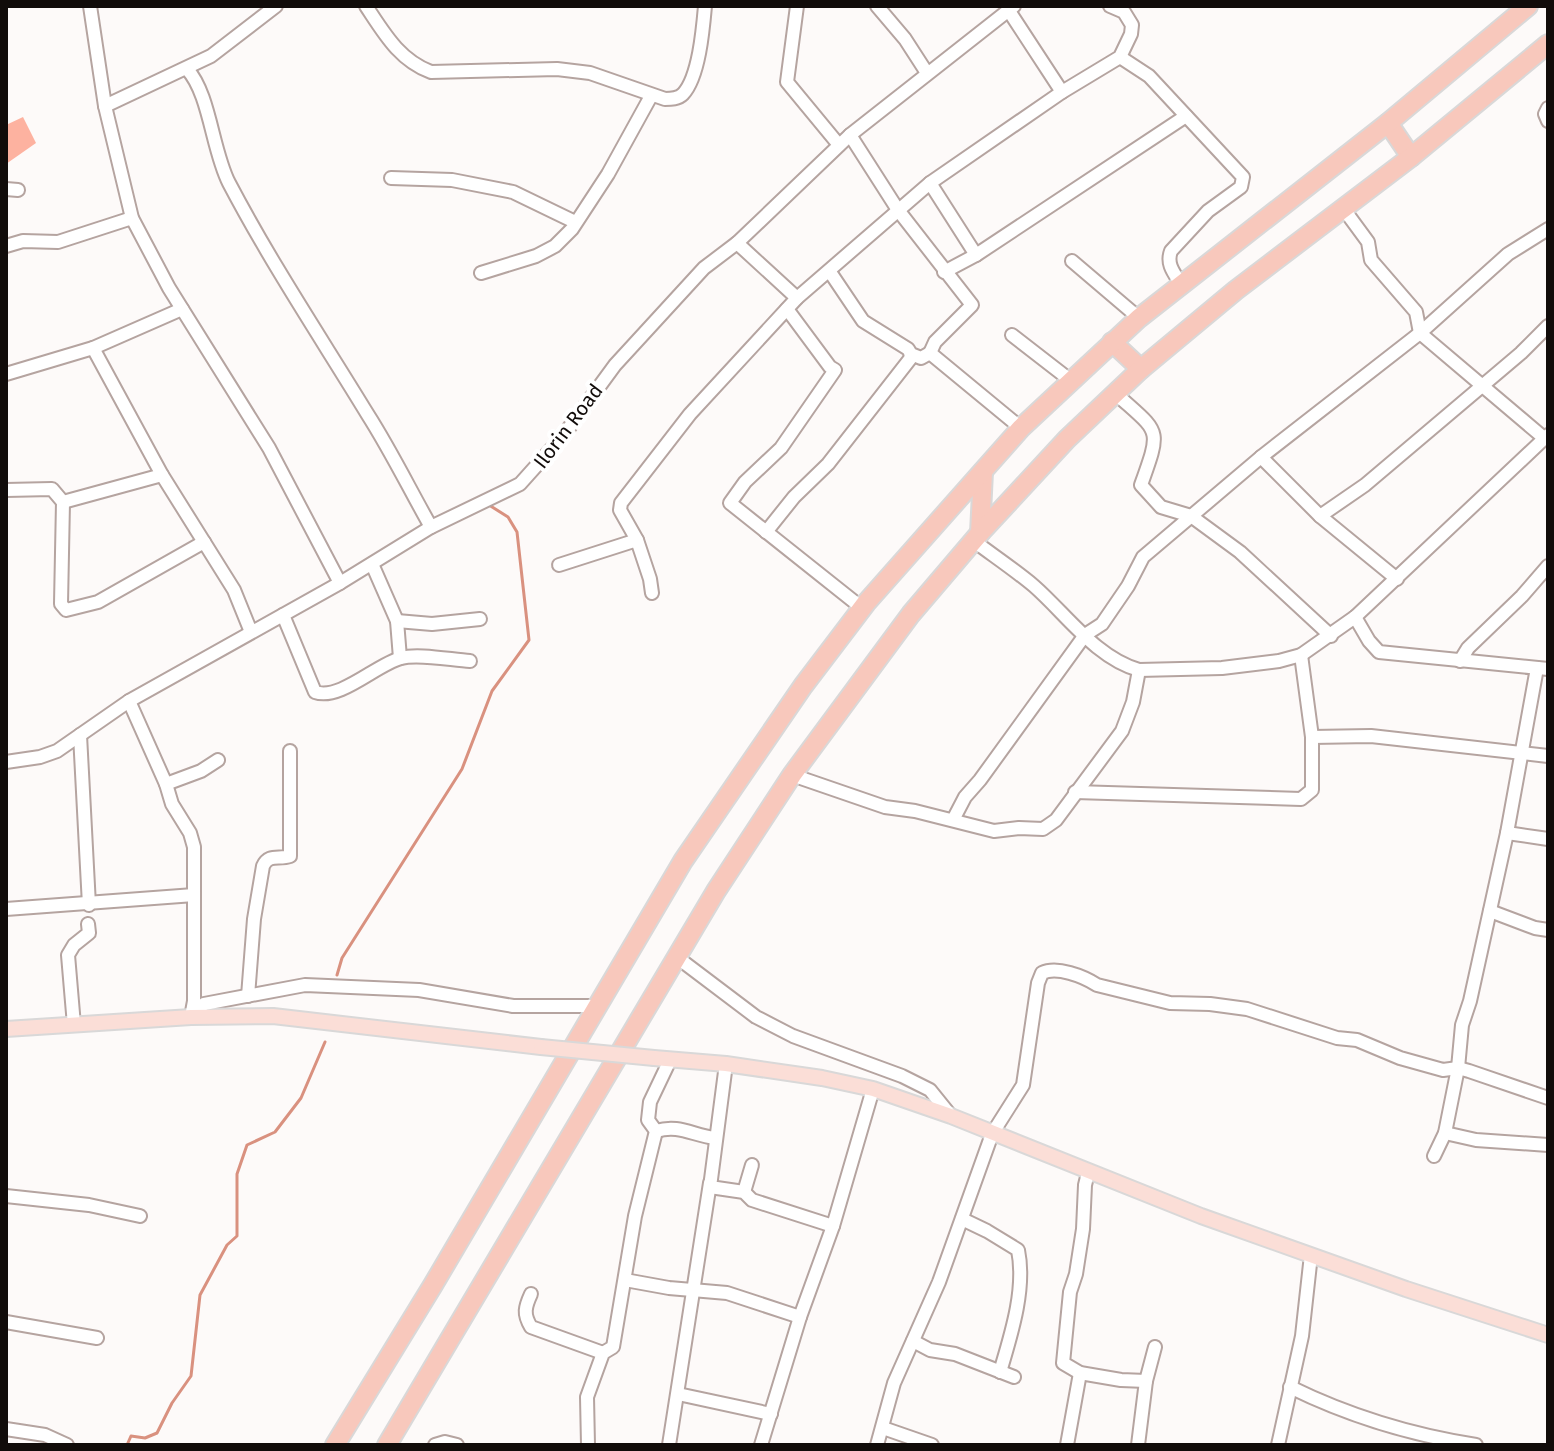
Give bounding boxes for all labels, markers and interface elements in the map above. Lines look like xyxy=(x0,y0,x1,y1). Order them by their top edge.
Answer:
street label: Ilorin Road xyxy=(528,379,608,473)

